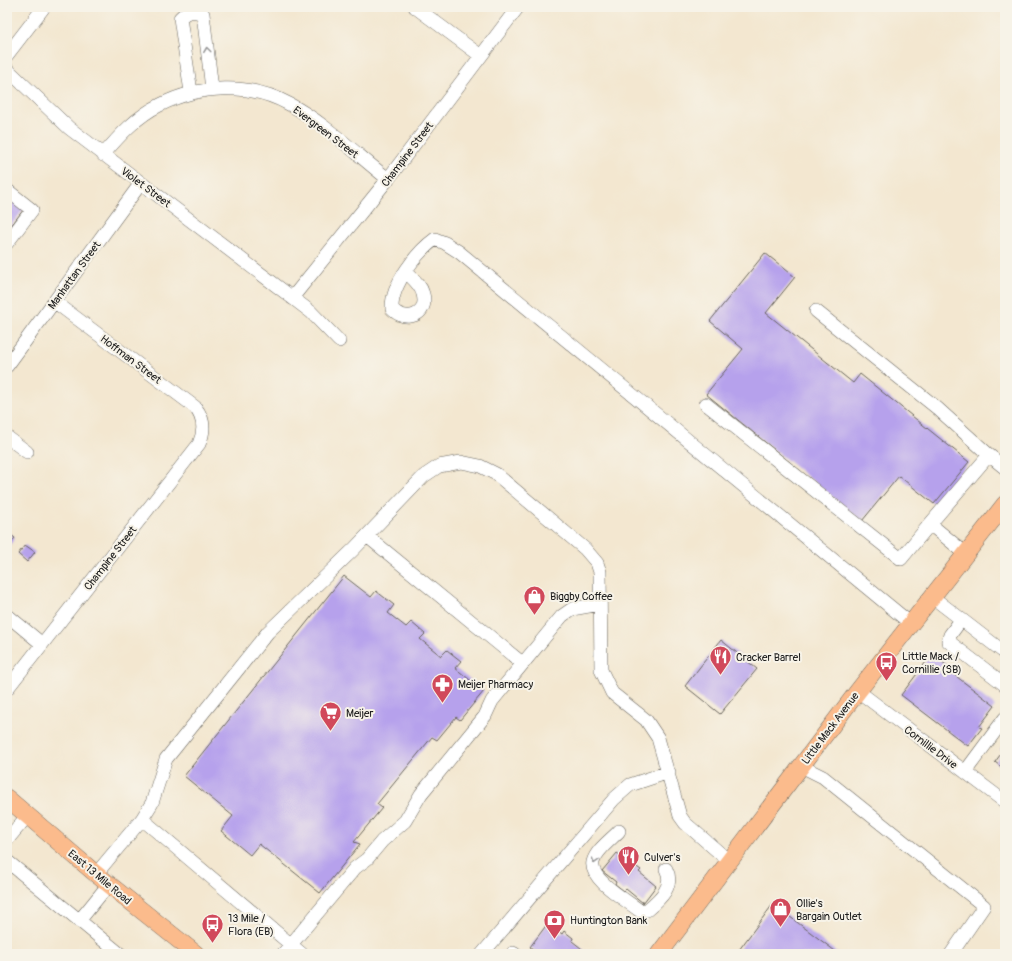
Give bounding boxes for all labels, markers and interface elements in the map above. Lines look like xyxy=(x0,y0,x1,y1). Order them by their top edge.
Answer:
one-way arrow xyxy=(203,47,212,53)
street label: Evergreen Street xyxy=(291,104,361,161)
street label: Champine Street xyxy=(379,119,436,189)
street label: Violet Street xyxy=(118,164,174,211)
street label: Manhattan Street xyxy=(45,238,104,312)
street label: Hoffman Street xyxy=(98,332,164,387)
street label: Champine Street xyxy=(81,523,140,593)
shop icon: Biggby Coffee xyxy=(521,583,547,616)
place label: Biggby Coffee xyxy=(550,590,613,603)
restaurant icon: Cracker Barrel xyxy=(708,644,734,677)
bus stop icon: Little Mack / Cornillie (SB) xyxy=(874,649,900,682)
place label: Little Mack / Cornillie (SB) xyxy=(902,650,962,676)
place label: Cracker Barrel xyxy=(736,651,801,664)
pharmacy icon: Meijer Pharmacy xyxy=(430,671,456,704)
place label: Meijer Pharmacy xyxy=(458,678,534,691)
street label: Little Mack Avenue xyxy=(799,689,862,767)
supermarket icon: Meijer xyxy=(318,700,344,733)
place label: Meijer xyxy=(346,707,373,720)
street label: Cornillie Drive xyxy=(902,723,960,772)
restaurant icon: Culver's xyxy=(615,844,641,877)
street label: East 13 Mile Road xyxy=(65,847,134,908)
place label: Culver's xyxy=(644,851,680,864)
one-way arrow xyxy=(591,858,600,865)
shop icon: Ollie's Bargain Outlet xyxy=(767,896,793,929)
place label: Ollie's Bargain Outlet xyxy=(796,897,862,923)
bank icon: Huntington Bank xyxy=(541,907,567,940)
bus stop icon: 13 Mile / Flora (EB) xyxy=(199,911,225,944)
place label: 13 Mile / Flora (EB) xyxy=(228,912,274,938)
place label: Huntington Bank xyxy=(570,914,648,927)

